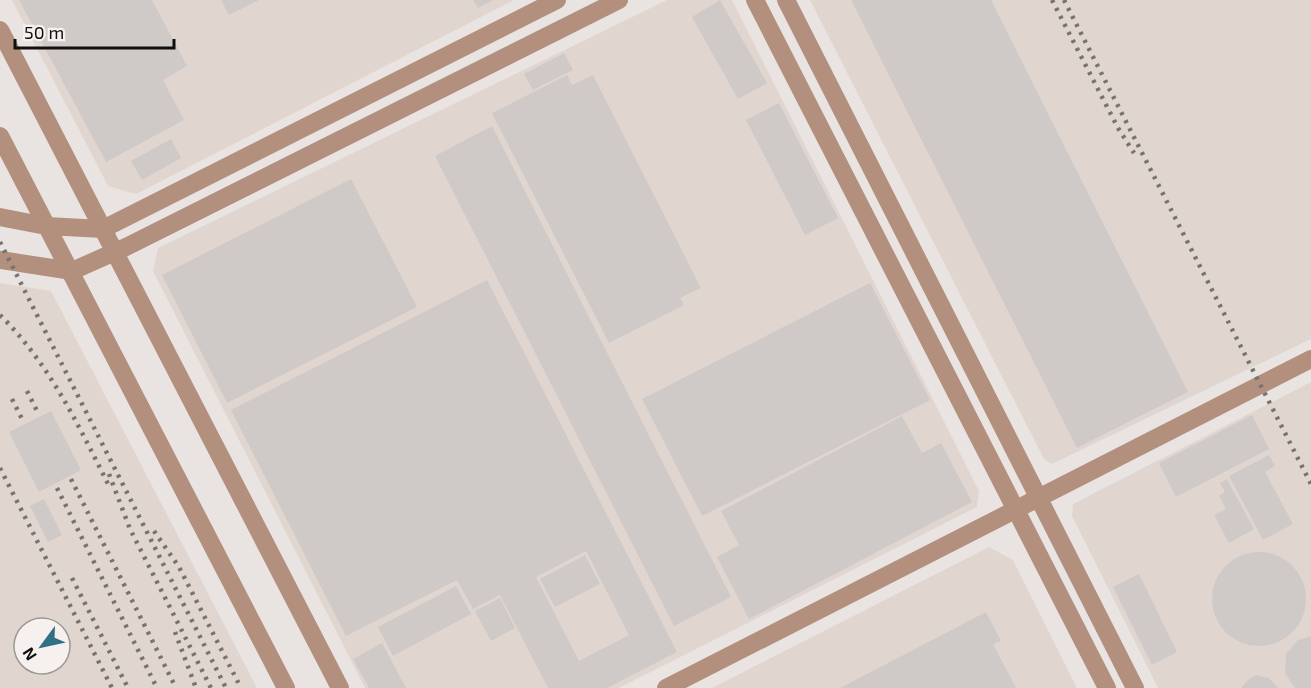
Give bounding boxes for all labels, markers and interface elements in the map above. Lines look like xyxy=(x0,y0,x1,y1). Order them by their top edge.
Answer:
scale bar xyxy=(15,12,174,50)
text: 50 m xyxy=(24,21,64,43)
north arrow xyxy=(12,616,72,676)
text: N xyxy=(18,644,40,664)

